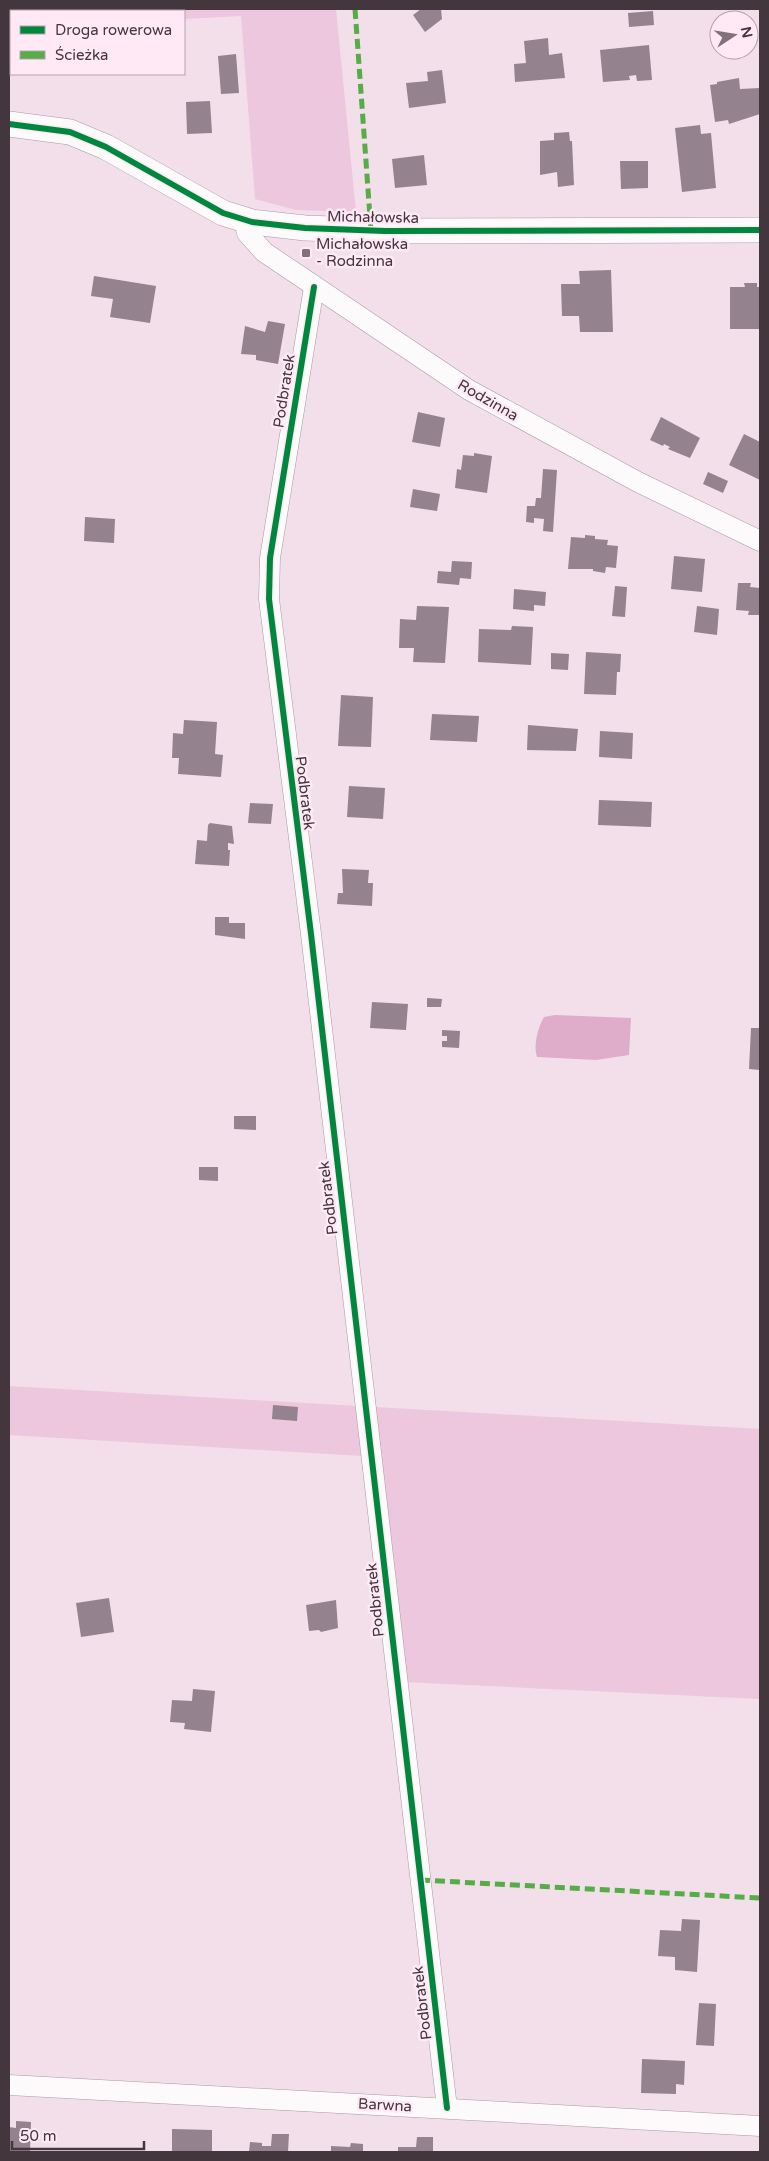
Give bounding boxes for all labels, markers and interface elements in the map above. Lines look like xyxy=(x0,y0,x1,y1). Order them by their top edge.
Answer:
legend xyxy=(10,10,185,75)
north arrow xyxy=(709,10,759,60)
text: Droga rowerowa xyxy=(55,21,172,39)
text: N xyxy=(737,25,756,40)
text: Ścieżka xyxy=(55,46,108,64)
street label: Michałowska xyxy=(327,207,419,227)
place label: Michałowska - Rodzinna xyxy=(316,235,408,270)
marker: Michałowska - Rodzinna xyxy=(300,247,312,259)
street label: Podbratek xyxy=(269,353,299,429)
street label: Rodzinna xyxy=(454,375,522,425)
street label: Podbratek xyxy=(292,755,318,831)
street label: Podbratek xyxy=(315,1160,341,1236)
street label: Podbratek xyxy=(362,1562,388,1638)
street label: Podbratek xyxy=(409,1965,435,2041)
street label: Barwna xyxy=(358,2095,412,2115)
scale bar xyxy=(12,2118,145,2150)
text: 50 m xyxy=(20,2127,57,2145)

